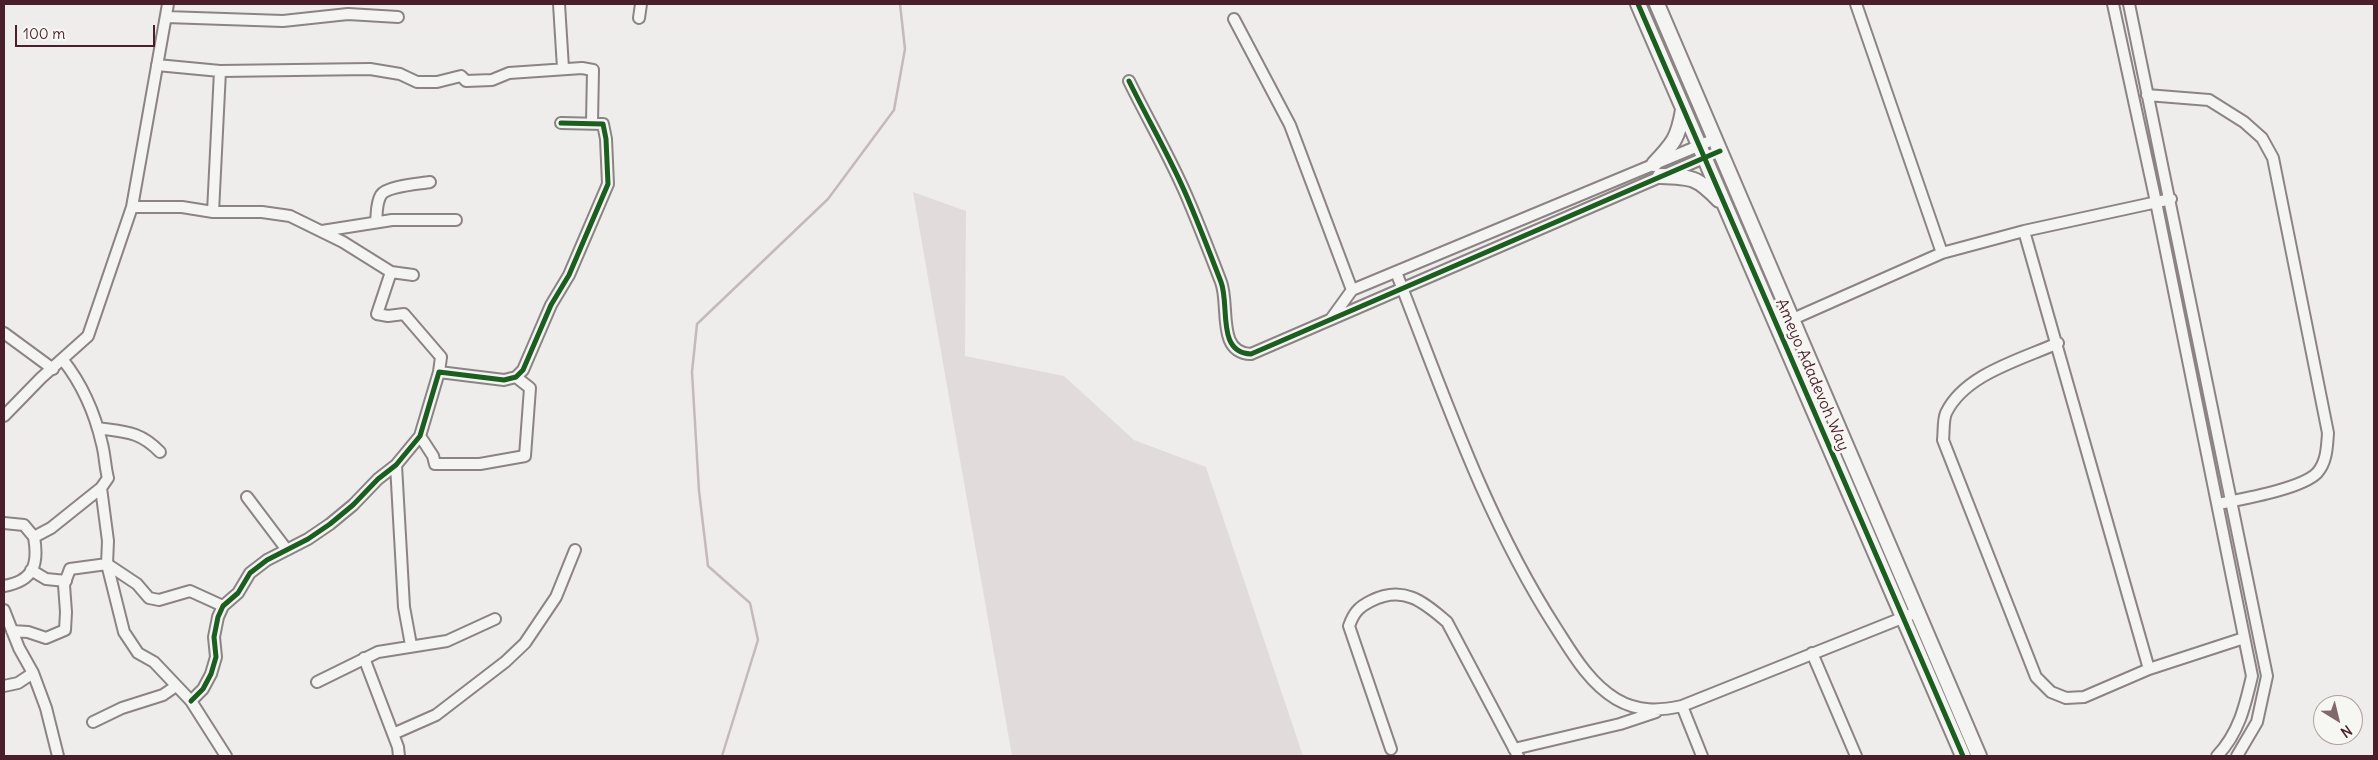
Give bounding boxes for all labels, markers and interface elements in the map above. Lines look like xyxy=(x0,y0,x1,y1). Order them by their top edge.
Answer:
scale bar xyxy=(18,15,158,47)
text: 100 m xyxy=(23,24,65,43)
street label: Ameyo Adadevoh Way xyxy=(1771,296,1853,454)
north arrow xyxy=(2313,695,2363,745)
text: N xyxy=(2337,721,2355,741)

